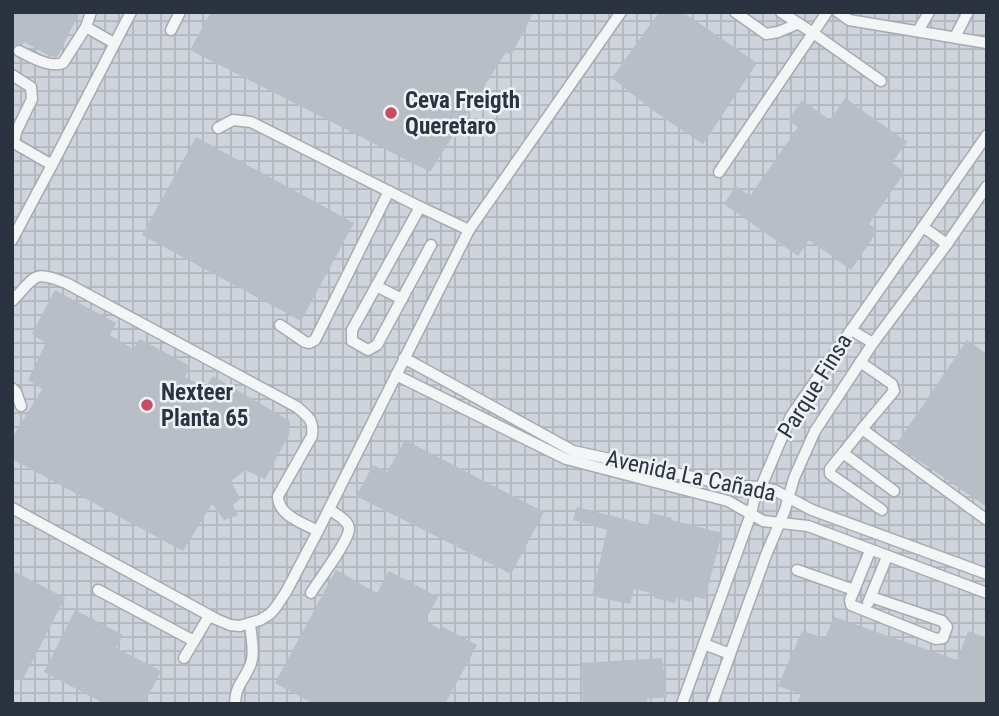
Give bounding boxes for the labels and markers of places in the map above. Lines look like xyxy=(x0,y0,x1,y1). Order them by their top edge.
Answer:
place label: Ceva Freigth Queretaro xyxy=(405,87,520,140)
marker: Ceva Freigth Queretaro xyxy=(383,105,399,121)
place label: Nexteer Planta 65 xyxy=(161,379,248,432)
marker: Nexteer Planta 65 xyxy=(139,397,155,413)

